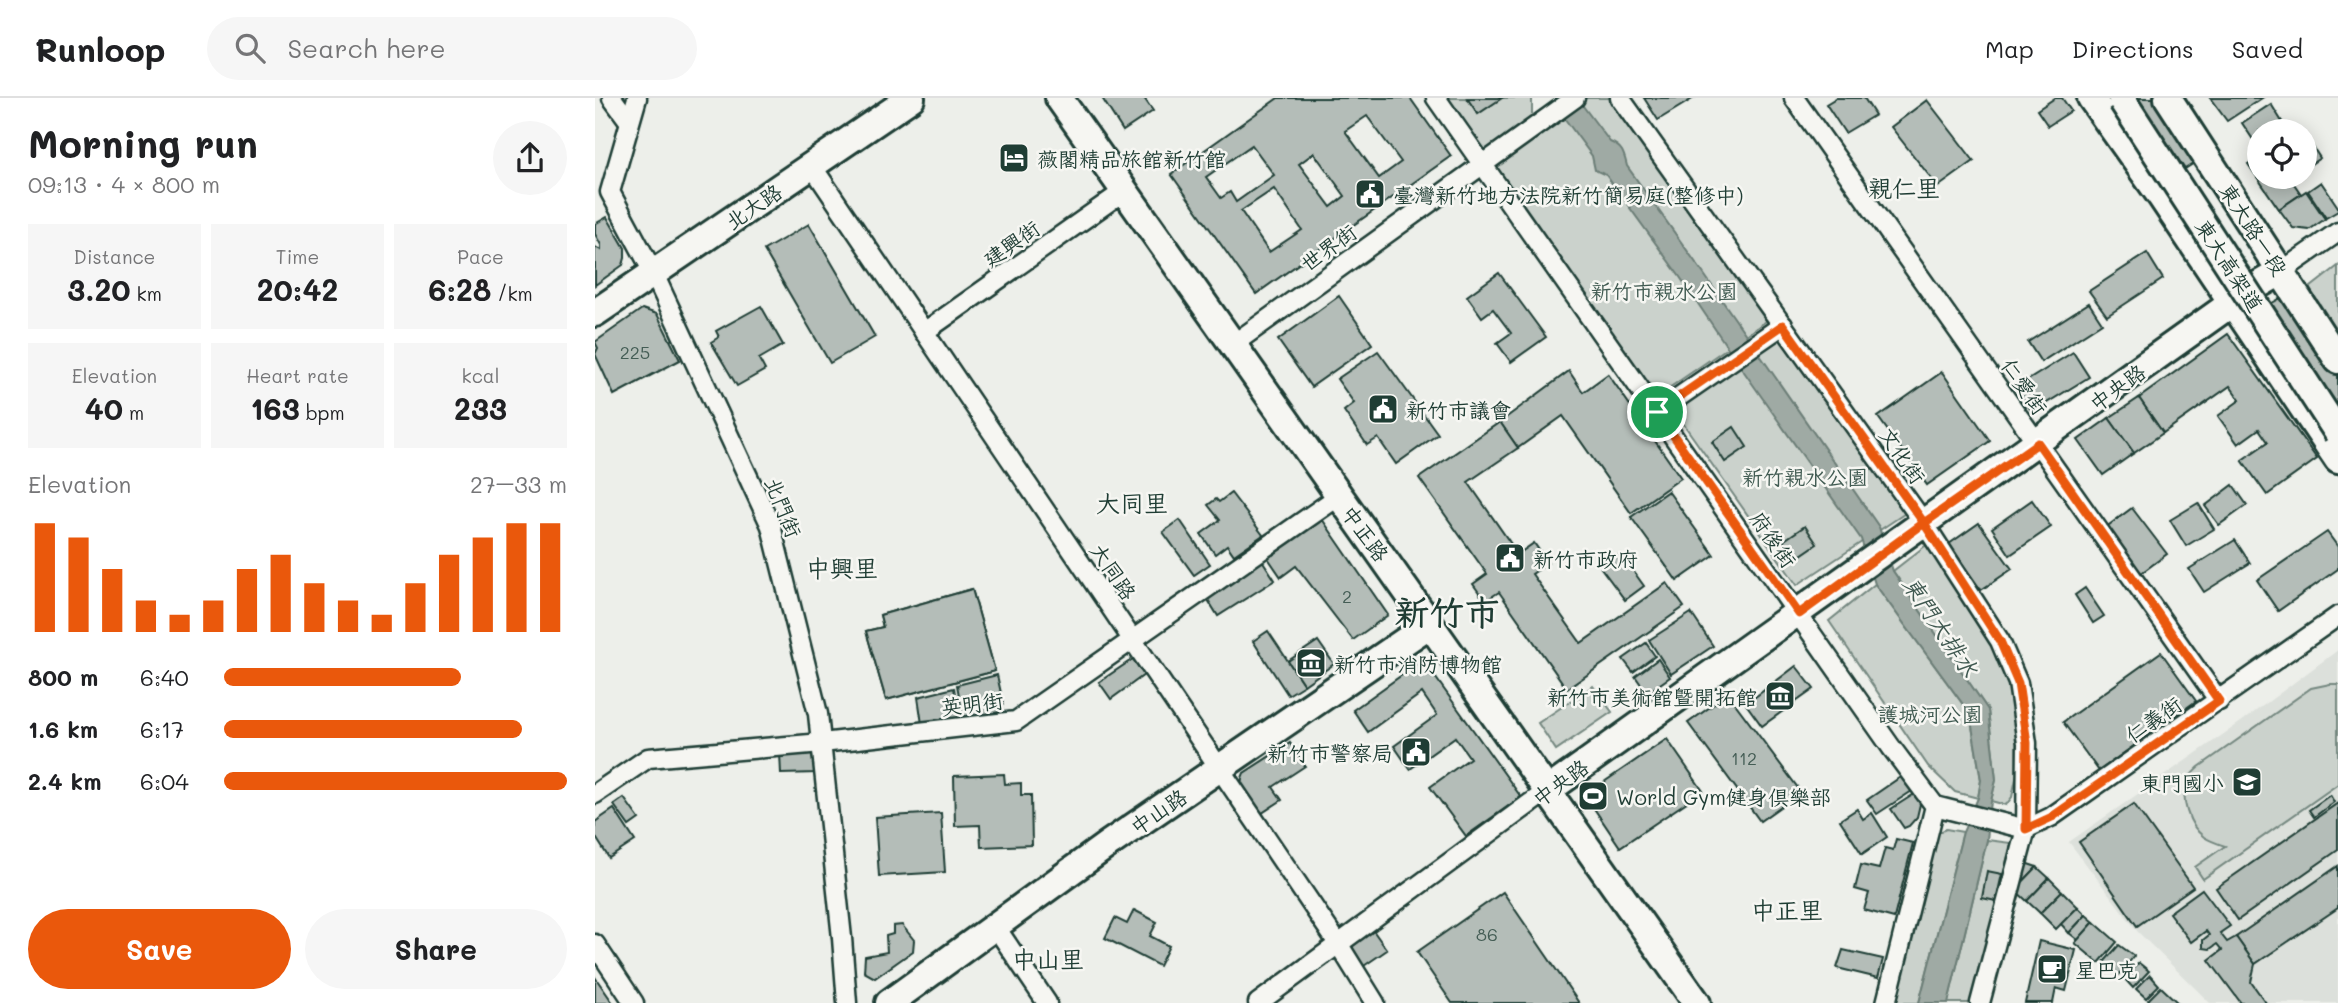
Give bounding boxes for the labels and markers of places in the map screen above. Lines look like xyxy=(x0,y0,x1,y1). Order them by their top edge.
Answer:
hotel icon: 薇閣精品旅館新竹館 xyxy=(997,141,1031,175)
place label: 薇閣精品旅館新竹館 xyxy=(1037,145,1226,172)
public building icon: 臺灣新竹地方法院新竹簡易庭(整修中) xyxy=(1353,177,1387,211)
place label: 臺灣新竹地方法院新竹簡易庭(整修中) xyxy=(1393,181,1743,208)
pin xyxy=(1627,382,1687,442)
public building icon: 新竹市議會 xyxy=(1366,392,1400,426)
place label: 新竹市議會 xyxy=(1406,396,1511,423)
public building icon: 新竹市政府 xyxy=(1493,541,1527,575)
place label: 新竹市政府 xyxy=(1533,545,1638,572)
museum icon: 新竹市消防博物館 xyxy=(1294,646,1328,680)
place label: 新竹市消防博物館 xyxy=(1334,650,1502,677)
museum icon: 新竹市美術館暨開拓館 xyxy=(1763,679,1797,713)
place label: 新竹市美術館暨開拓館 xyxy=(1547,683,1757,710)
public building icon: 新竹市警察局 xyxy=(1399,735,1433,769)
place label: 新竹市警察局 xyxy=(1267,739,1393,766)
school or university icon: 東門國小 xyxy=(2230,765,2264,799)
place label: 東門國小 xyxy=(2140,769,2224,796)
sports icon: World Gym健身俱樂部 xyxy=(1576,779,1610,813)
place label: World Gym健身俱樂部 xyxy=(1616,783,1831,810)
cafe icon: 星巴克 xyxy=(2035,952,2069,986)
place label: 星巴克 xyxy=(2075,956,2138,983)

